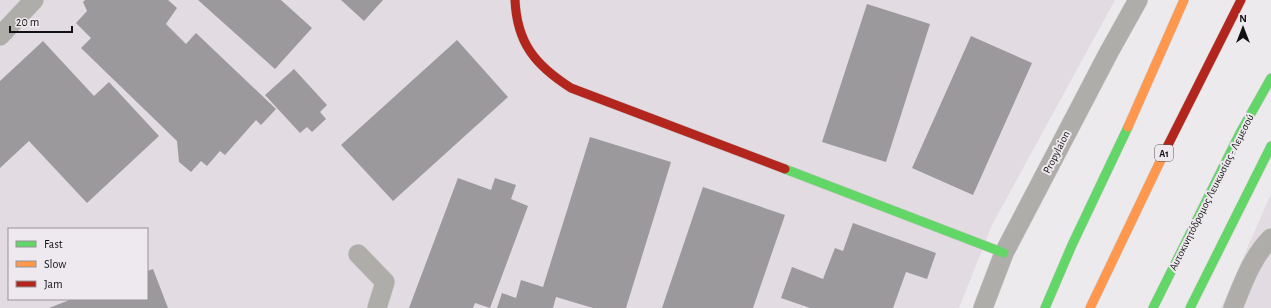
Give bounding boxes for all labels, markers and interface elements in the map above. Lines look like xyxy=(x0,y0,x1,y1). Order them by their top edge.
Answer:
scale bar xyxy=(10,8,72,34)
north arrow xyxy=(1223,8,1263,48)
text: N xyxy=(1239,13,1247,24)
text: 20 m xyxy=(16,16,39,28)
street label: Αυτοκινητόδρομος Λευκωσίας - Λεμεσού xyxy=(1167,112,1256,272)
street label: Propylaion xyxy=(1041,129,1072,175)
road number: A1 xyxy=(1155,145,1173,161)
legend xyxy=(8,228,148,300)
text: Fast xyxy=(44,238,63,250)
text: Slow xyxy=(44,258,66,270)
text: Jam xyxy=(44,278,63,290)

